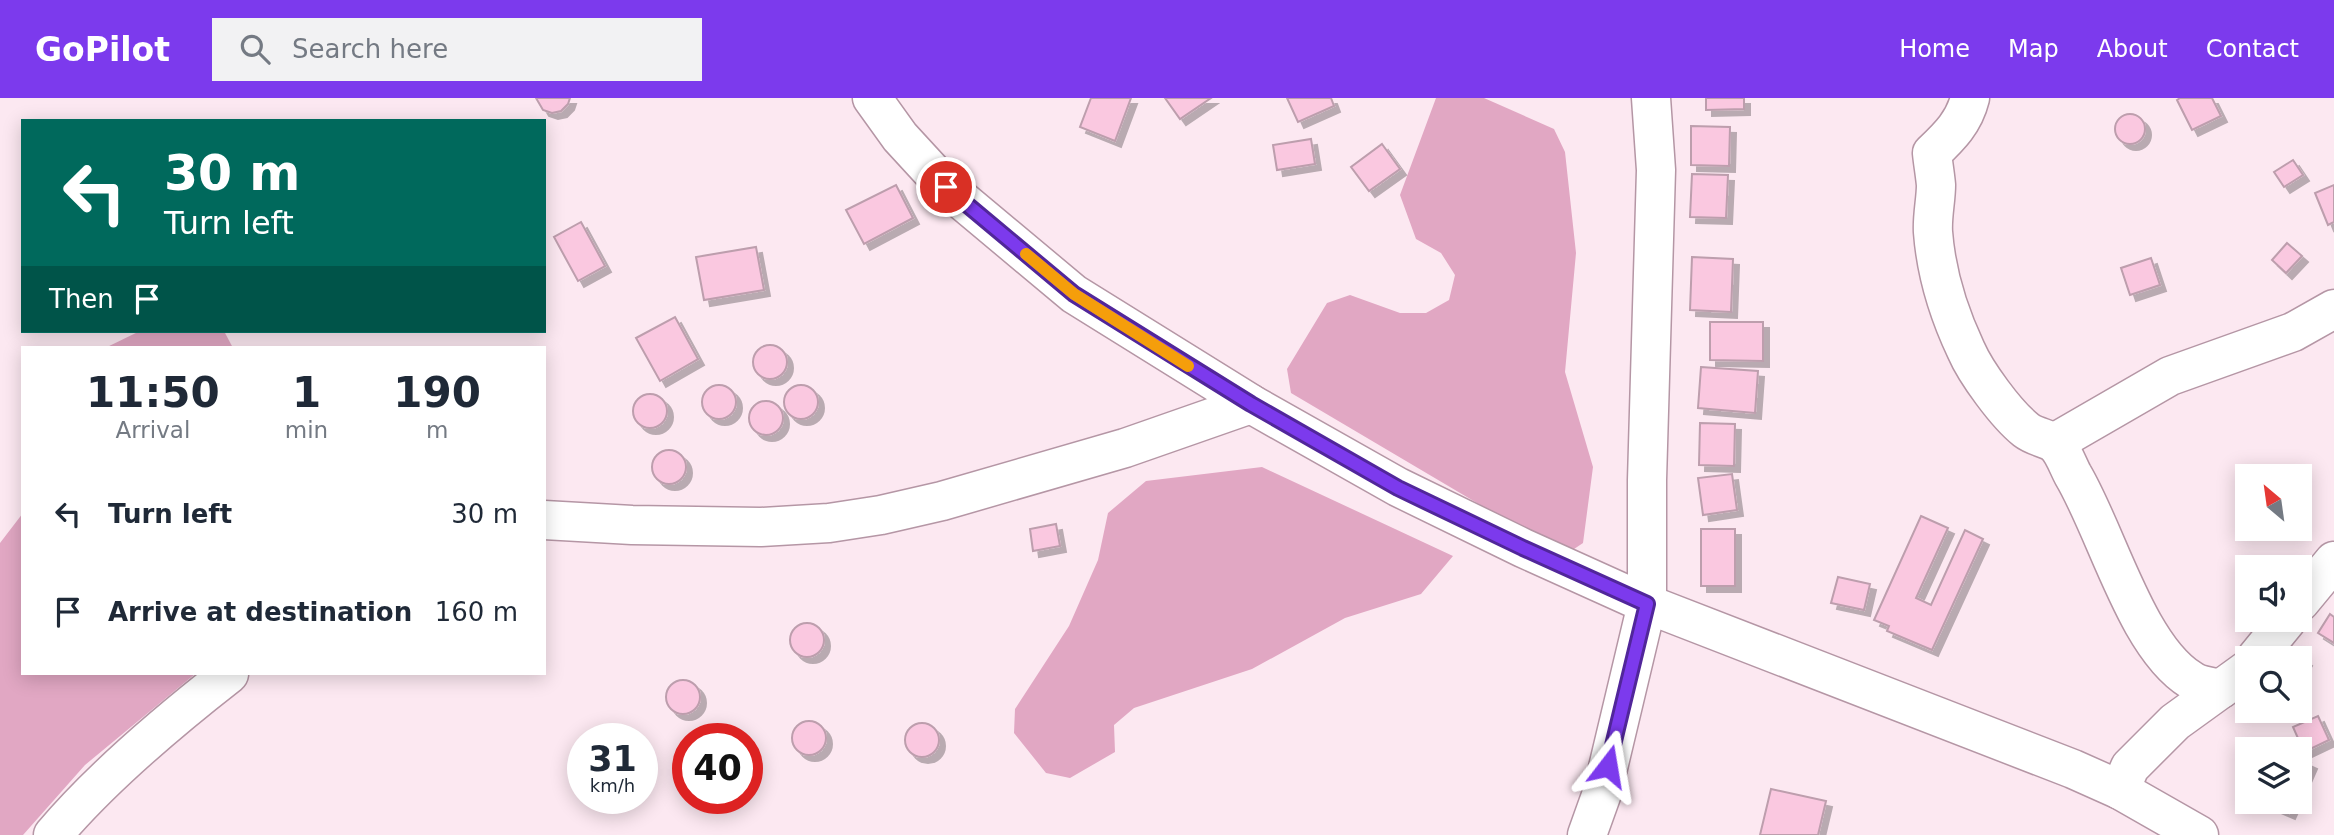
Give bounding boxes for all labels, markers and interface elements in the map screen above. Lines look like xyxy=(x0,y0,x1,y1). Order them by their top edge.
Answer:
search box xyxy=(212,18,702,81)
text: GoPilot xyxy=(35,30,170,69)
icon: search xyxy=(236,30,274,68)
text: Search here xyxy=(292,34,448,64)
text: Home xyxy=(1899,35,1970,63)
text: Map xyxy=(2008,35,2059,63)
text: About xyxy=(2097,35,2168,63)
text: Contact xyxy=(2206,35,2299,63)
text: 30 m xyxy=(164,145,300,202)
icon: left xyxy=(49,147,140,238)
pin xyxy=(916,157,976,217)
icon: arrive xyxy=(927,168,965,206)
text: Turn left xyxy=(164,204,294,242)
icon: arrive xyxy=(128,280,166,318)
text: Then xyxy=(49,284,114,314)
text: 11:50 xyxy=(86,368,220,417)
text: 1 xyxy=(292,368,321,417)
text: 190 xyxy=(393,368,481,417)
text: Arrival xyxy=(116,417,190,443)
text: min xyxy=(285,417,328,443)
text: m xyxy=(426,417,448,443)
north arrow xyxy=(2235,464,2312,541)
map controls xyxy=(2235,464,2312,814)
icon: left xyxy=(49,495,87,533)
text: Turn left xyxy=(108,499,232,529)
text: 30 m xyxy=(451,499,518,529)
button: sound xyxy=(2235,555,2312,632)
icon: arrive xyxy=(49,593,87,631)
text: Arrive at destination xyxy=(108,597,412,627)
text: 160 m xyxy=(435,597,518,627)
button: search xyxy=(2235,646,2312,723)
speed limit sign: 40 xyxy=(672,723,763,814)
position arrow xyxy=(1571,729,1645,803)
button: layers xyxy=(2235,737,2312,814)
text: 31 xyxy=(588,739,637,779)
text: km/h xyxy=(590,775,635,796)

